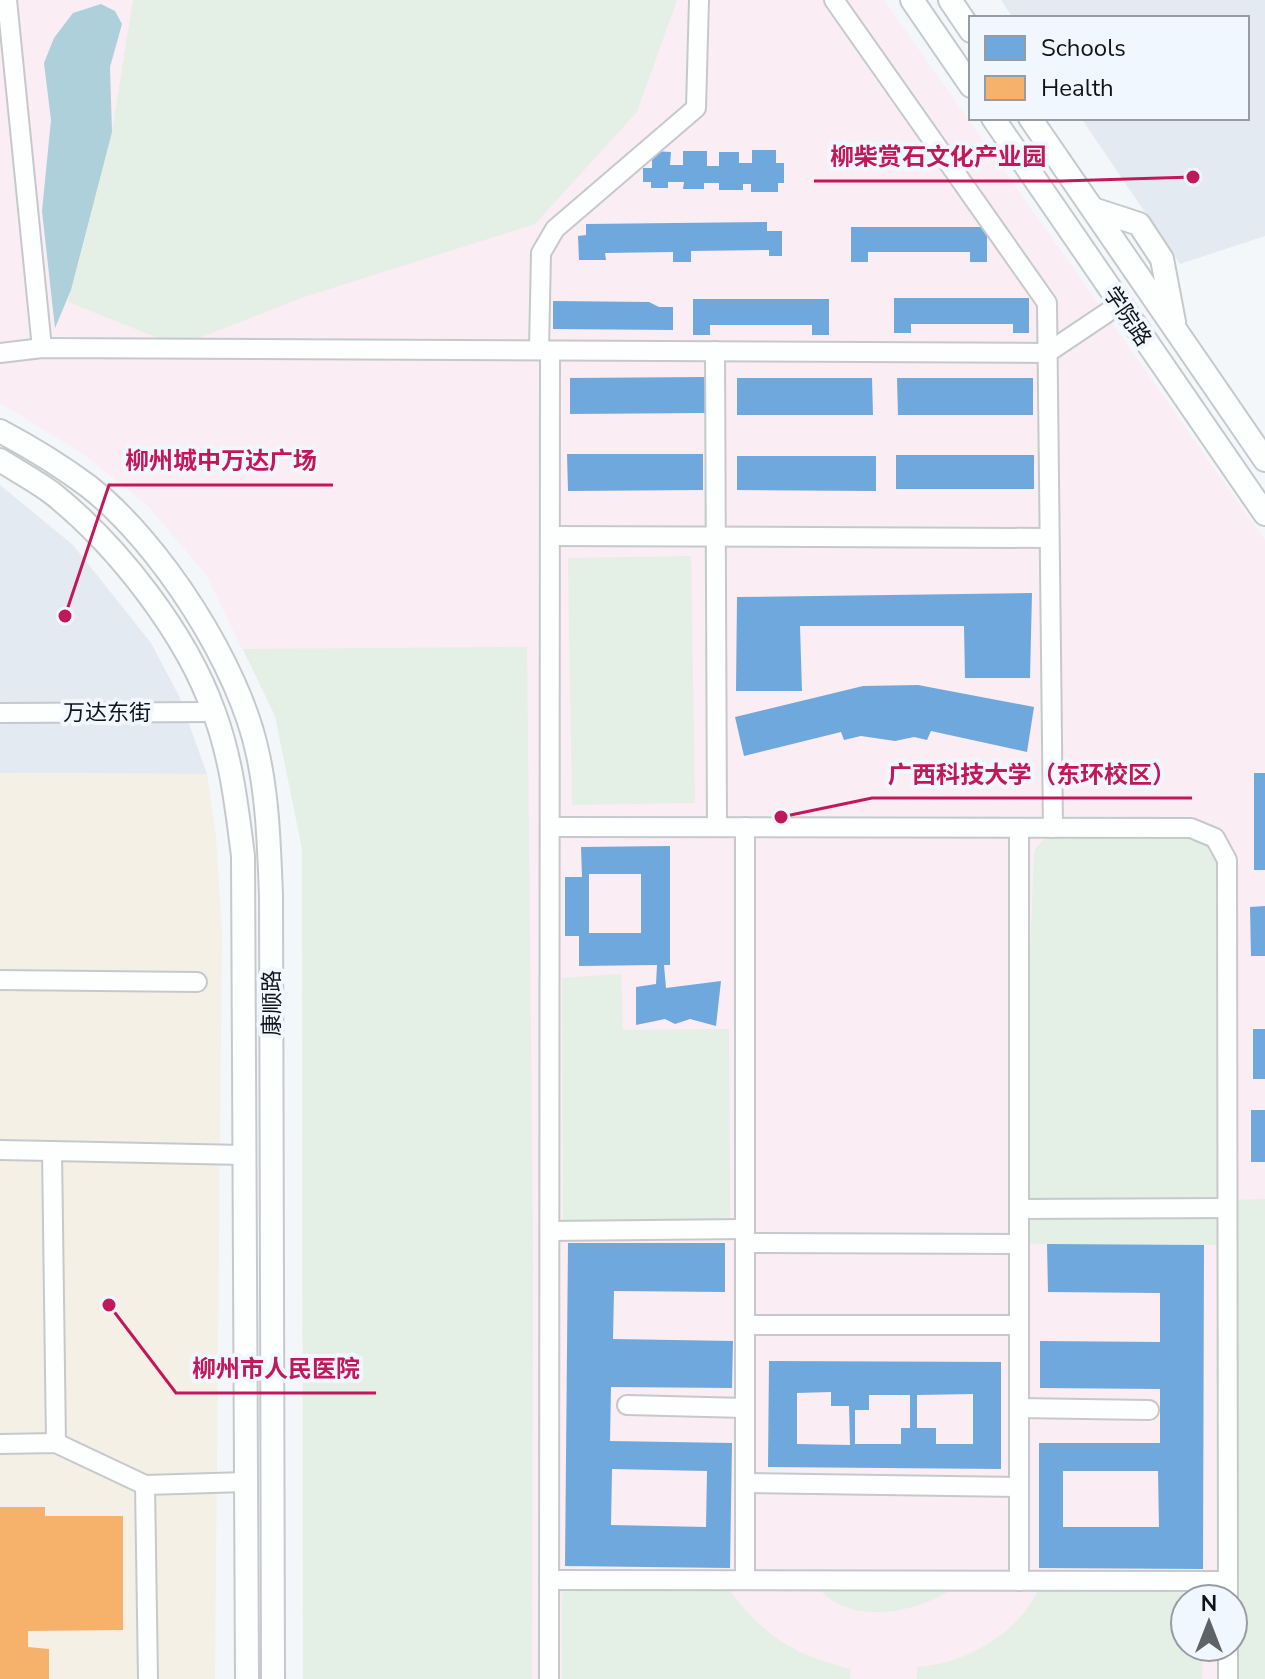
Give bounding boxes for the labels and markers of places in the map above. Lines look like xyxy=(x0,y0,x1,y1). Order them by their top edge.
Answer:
callout: 柳柴赏石文化产业园 xyxy=(814,133,1062,181)
callout: 柳州城中万达广场 xyxy=(109,437,333,485)
callout: 广西科技大学（东环校区） xyxy=(872,750,1192,798)
callout: 柳州市人民医院 xyxy=(176,1345,376,1393)

